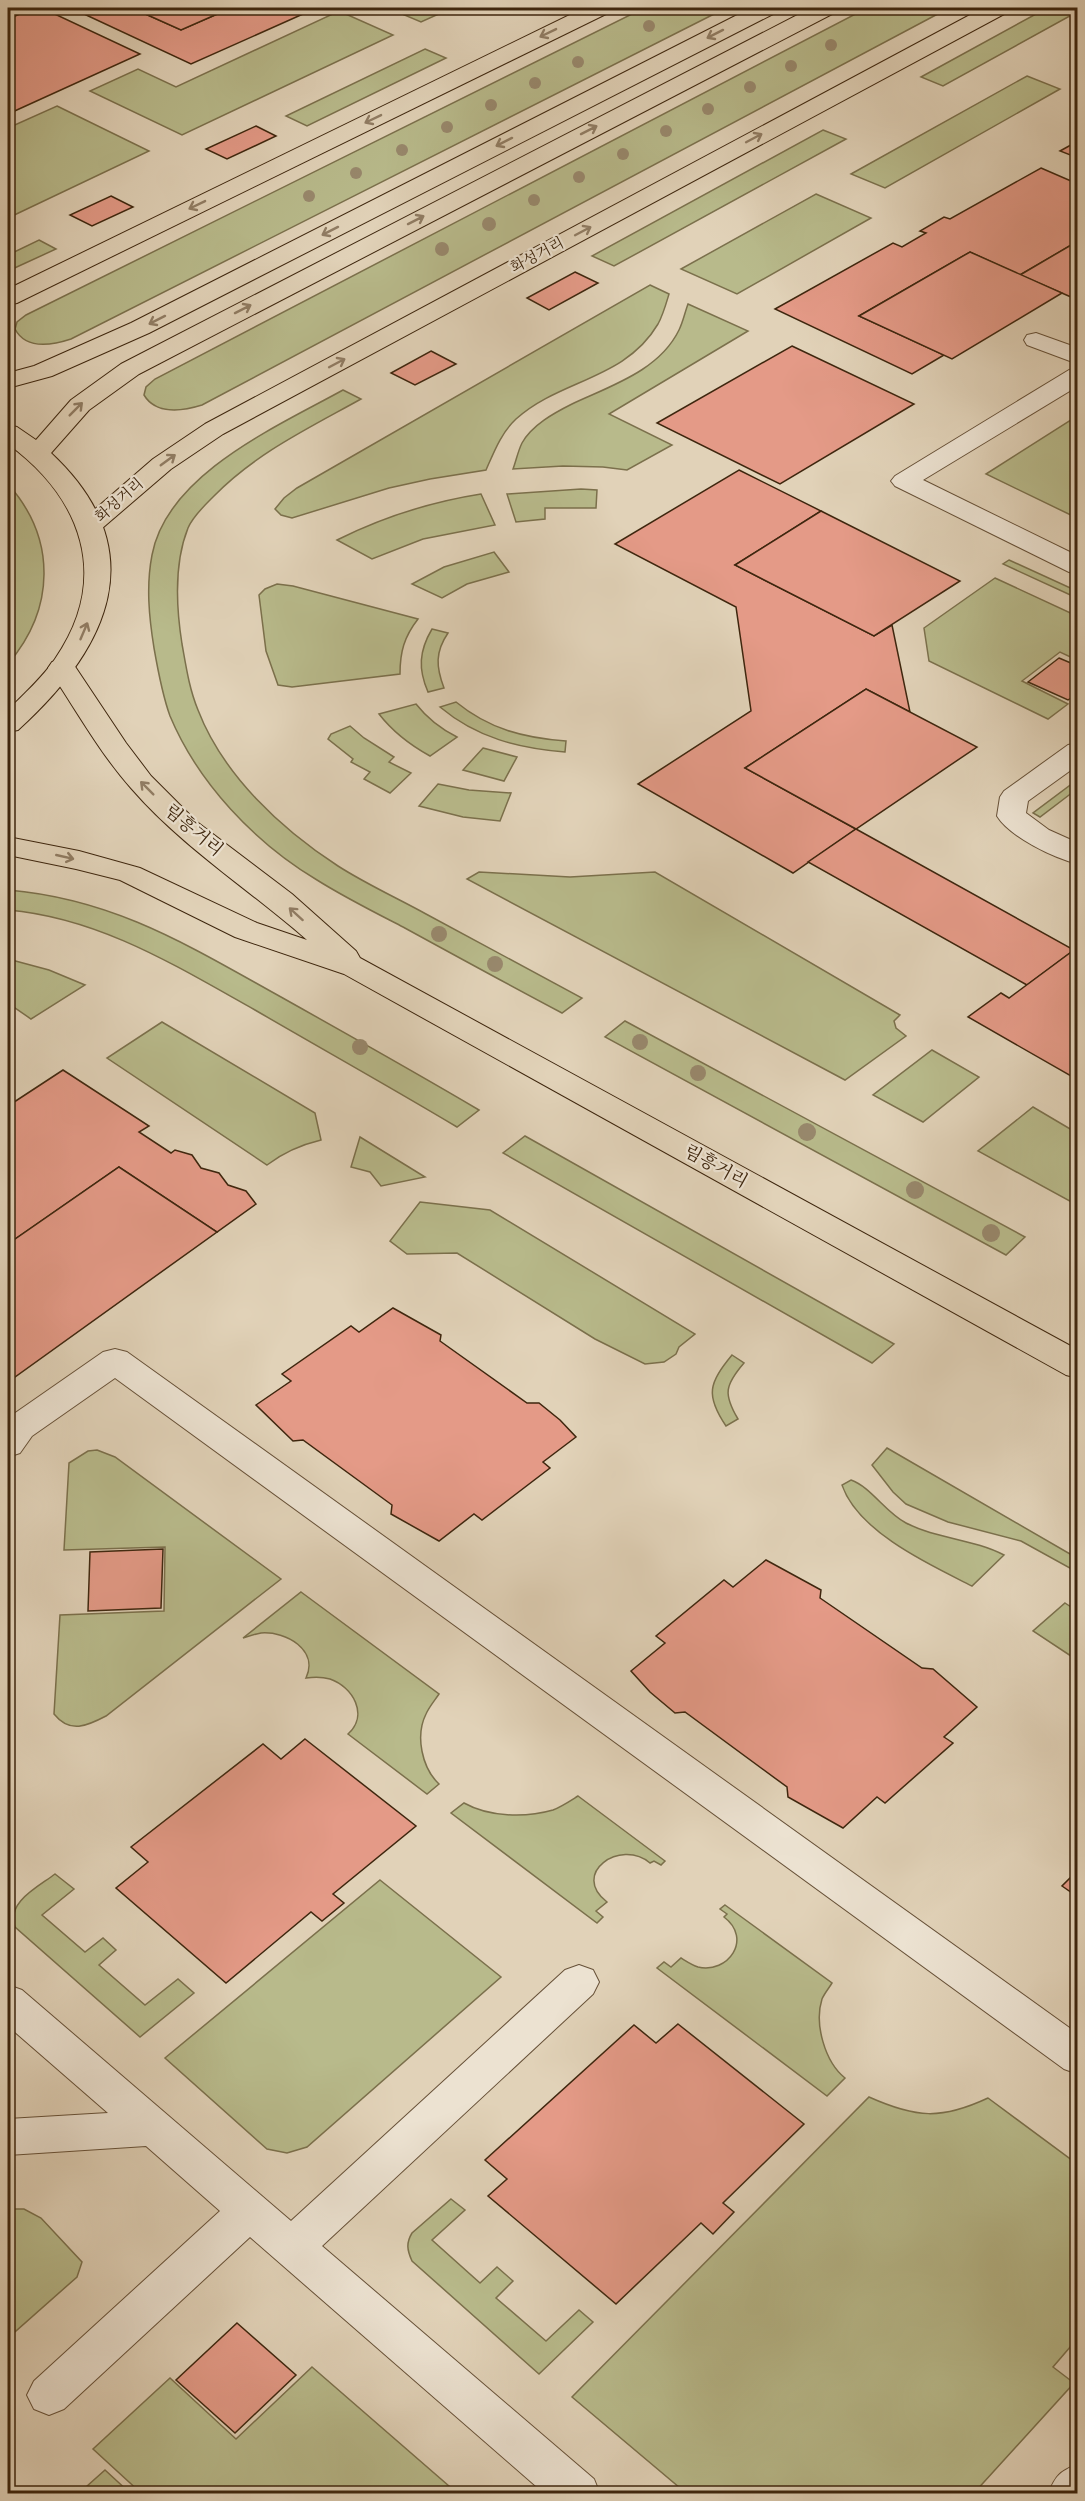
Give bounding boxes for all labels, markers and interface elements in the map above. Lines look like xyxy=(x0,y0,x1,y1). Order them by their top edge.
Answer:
one-way arrow xyxy=(539,28,557,40)
one-way arrow xyxy=(706,29,724,40)
one-way arrow xyxy=(364,114,382,125)
one-way arrow xyxy=(580,124,598,135)
one-way arrow xyxy=(745,132,763,143)
one-way arrow xyxy=(495,137,513,148)
one-way arrow xyxy=(189,200,207,211)
one-way arrow xyxy=(407,213,425,225)
one-way arrow xyxy=(573,225,591,236)
one-way arrow xyxy=(322,226,340,237)
street label: 화성거리 xyxy=(508,234,567,277)
one-way arrow xyxy=(234,303,251,315)
one-way arrow xyxy=(148,314,166,326)
one-way arrow xyxy=(328,357,345,369)
one-way arrow xyxy=(69,402,84,417)
one-way arrow xyxy=(159,454,175,466)
street label: 화성거리 xyxy=(92,475,147,526)
one-way arrow xyxy=(79,622,90,641)
one-way arrow xyxy=(140,781,154,796)
street label: 림흥거리 xyxy=(161,800,227,860)
one-way arrow xyxy=(55,852,74,863)
one-way arrow xyxy=(289,907,304,921)
street label: 림흥거리 xyxy=(681,1140,751,1192)

